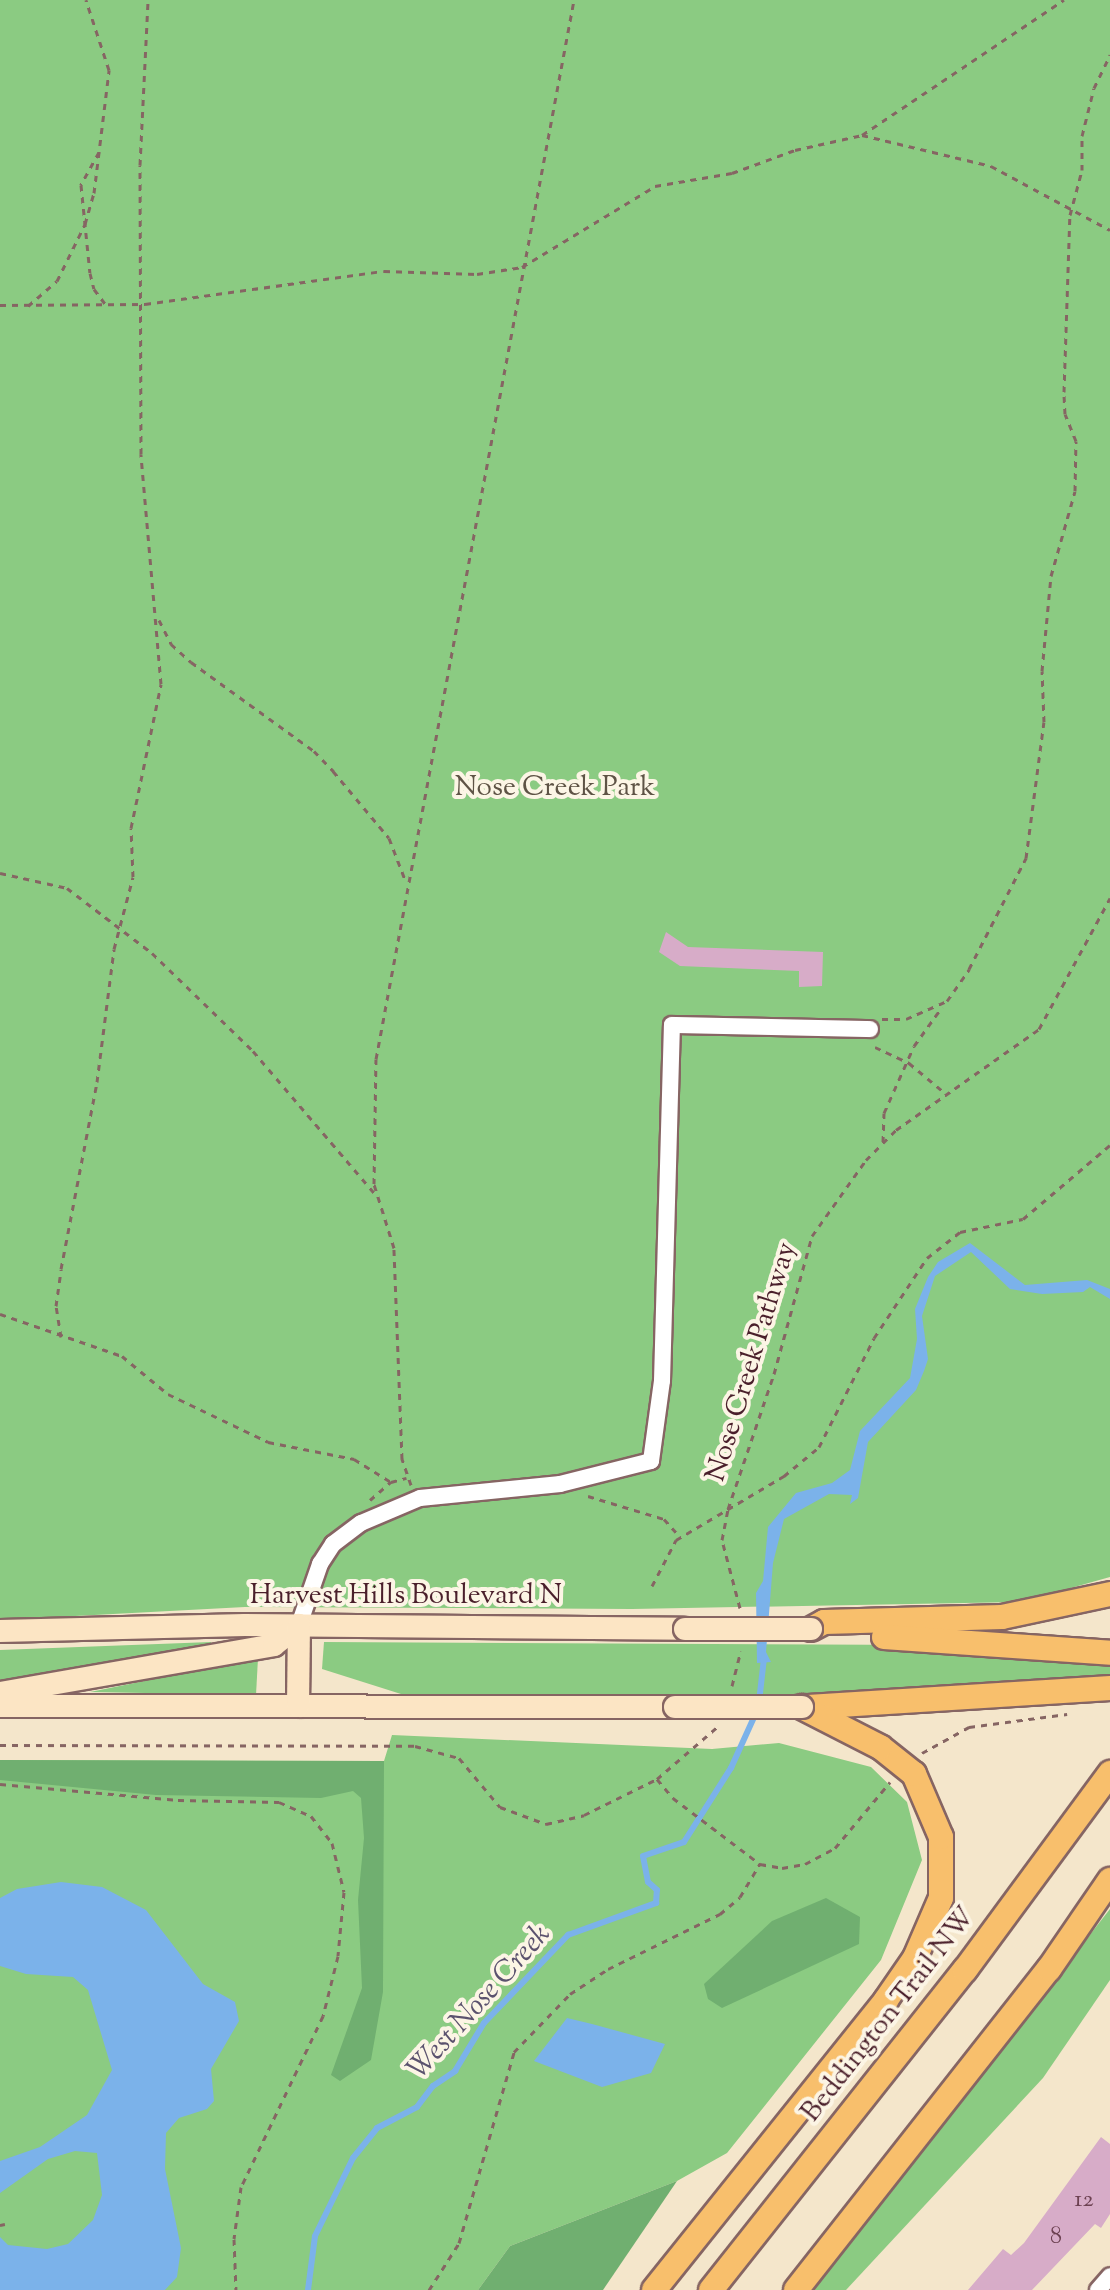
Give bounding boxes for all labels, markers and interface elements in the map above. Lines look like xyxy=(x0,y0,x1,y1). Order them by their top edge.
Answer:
park label: Nose Creek Park xyxy=(455,771,655,805)
street label: Nose Creek Pathway xyxy=(700,1238,804,1486)
street label: Harvest Hills Boulevard N xyxy=(250,1579,562,1613)
street label: Beddington Trail NW xyxy=(795,1901,983,2129)
water label: West Nose Creek xyxy=(401,1918,559,2088)
house number: 12 xyxy=(1074,2187,1094,2215)
house number: 8 xyxy=(1050,2224,1062,2252)

